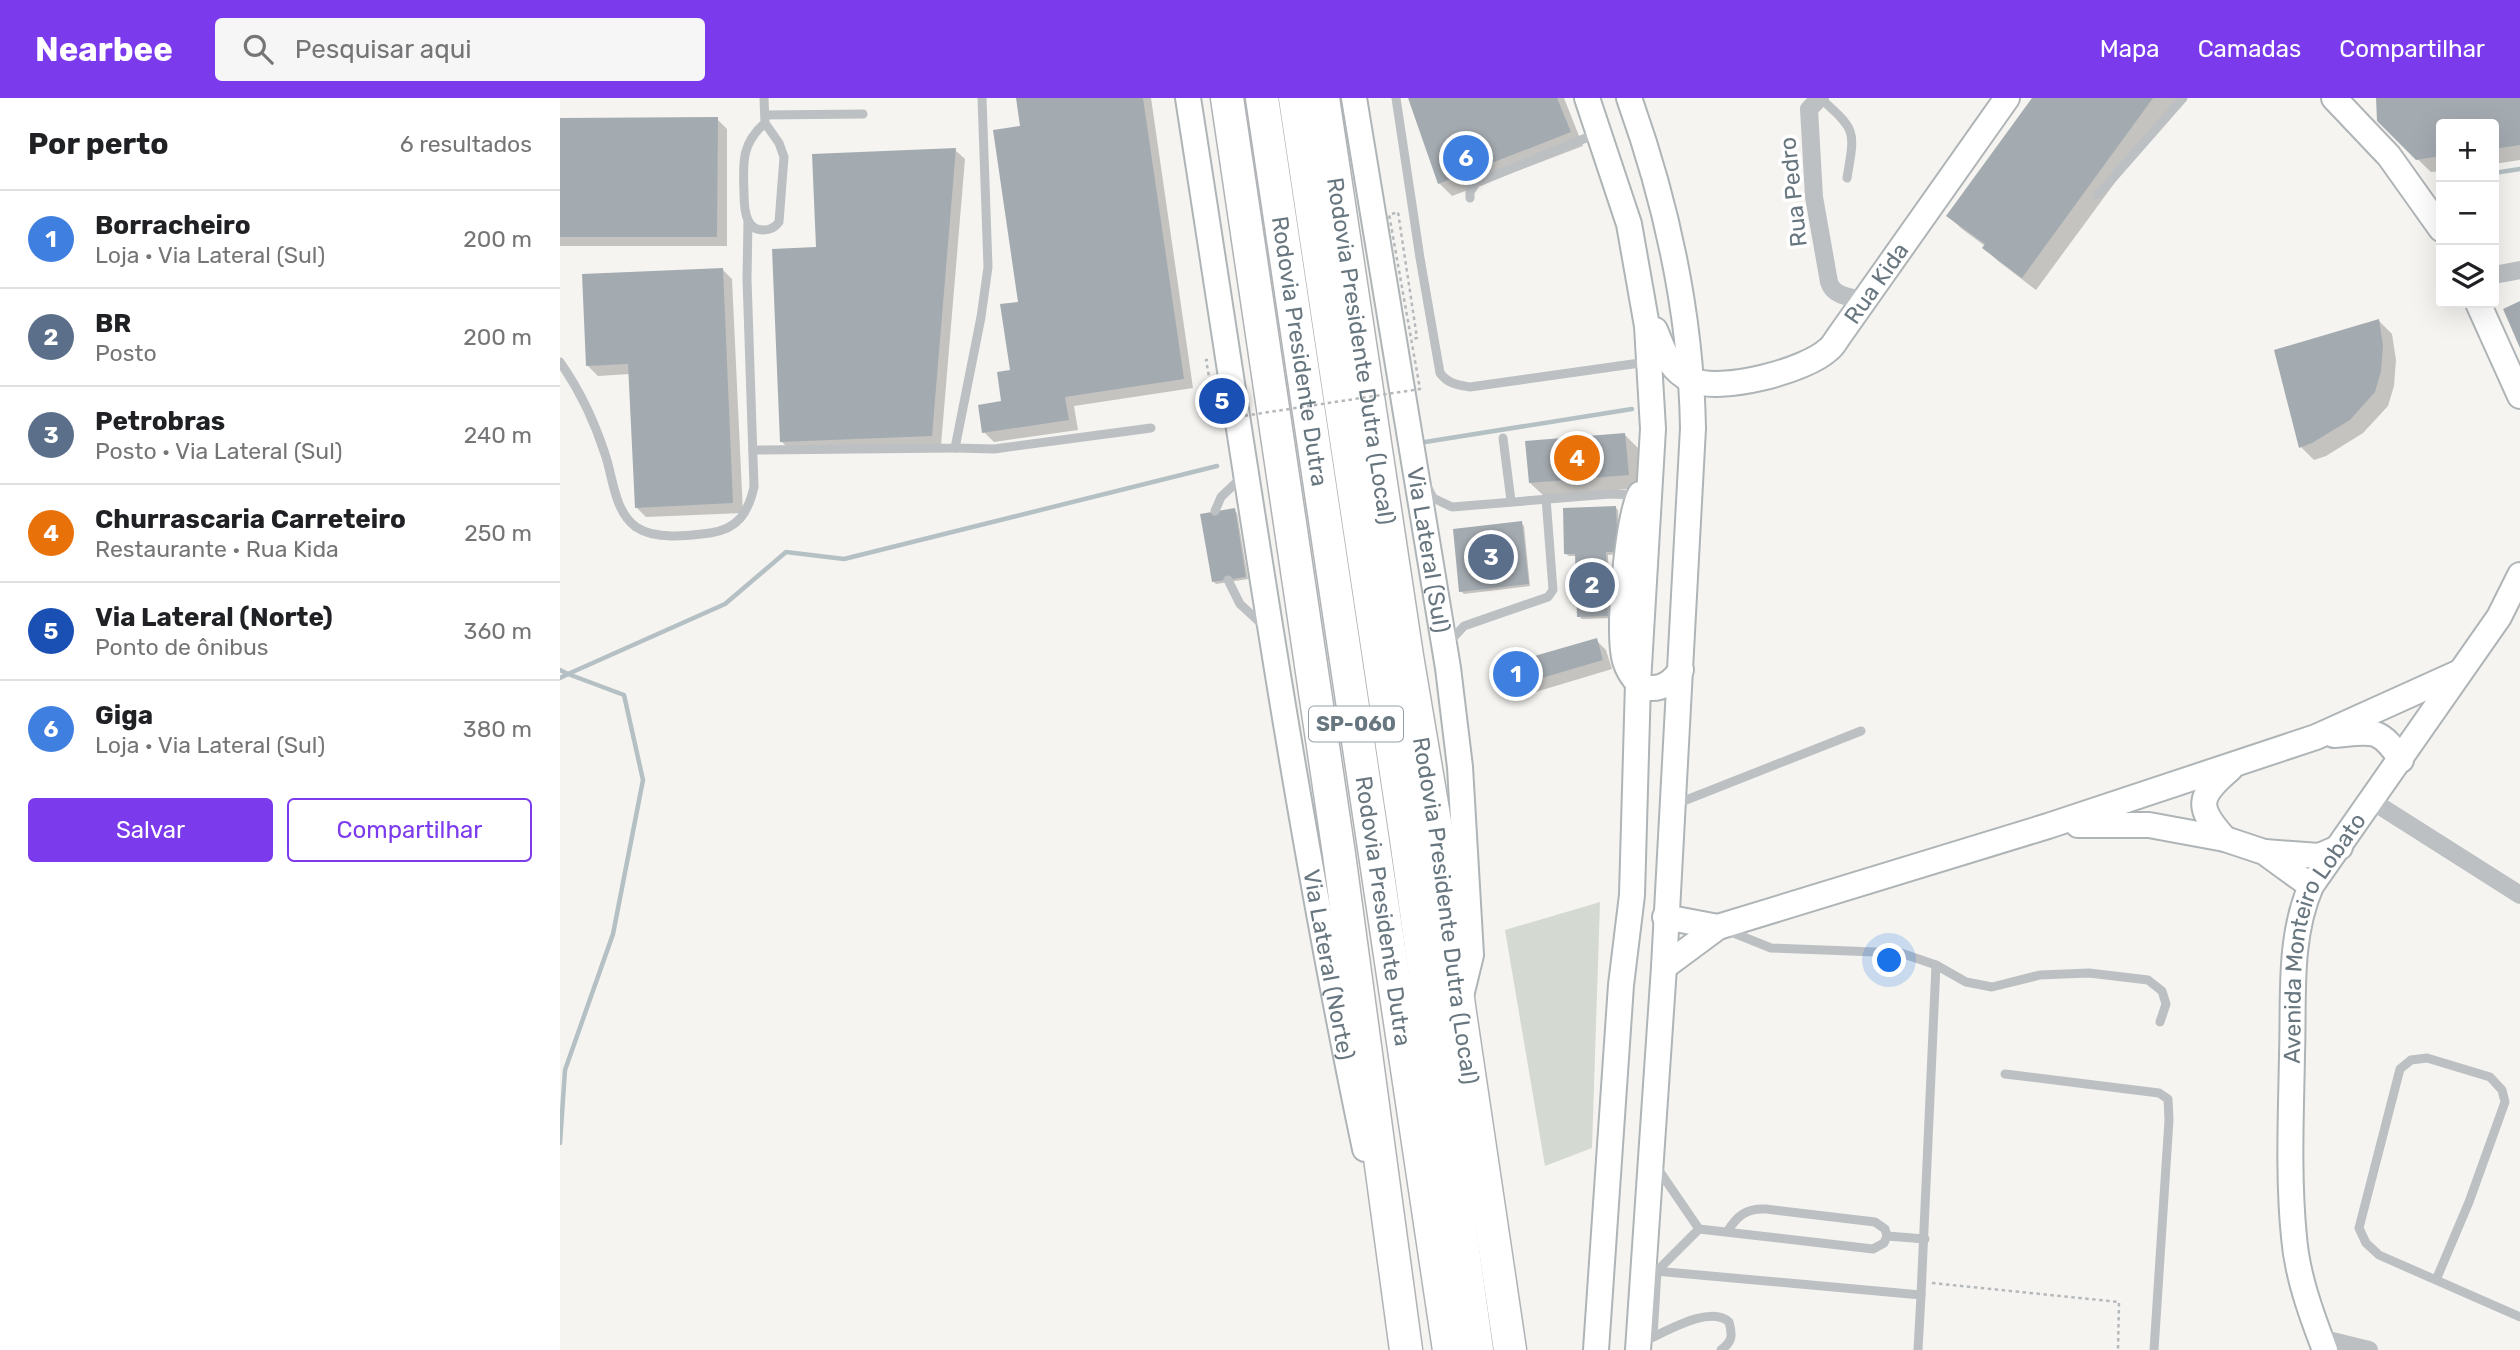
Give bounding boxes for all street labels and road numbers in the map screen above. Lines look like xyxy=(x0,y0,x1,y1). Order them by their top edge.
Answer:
street label: Rua Pedro xyxy=(1773,136,1813,248)
street label: Rodovia Presidente Dutra (Local) xyxy=(1321,176,1401,527)
street label: Rodovia Presidente Dutra xyxy=(1266,214,1334,488)
street label: Rua Kida xyxy=(1838,237,1915,329)
street label: Via Lateral (Sul) xyxy=(1401,465,1456,635)
road number: SP-060 xyxy=(1309,706,1403,742)
street label: Rodovia Presidente Dutra (Local) xyxy=(1407,735,1484,1086)
street label: Rodovia Presidente Dutra xyxy=(1349,774,1417,1048)
street label: Avenida Monteiro Lobato xyxy=(2278,807,2372,1064)
street label: Via Lateral (Norte) xyxy=(1297,867,1360,1062)

